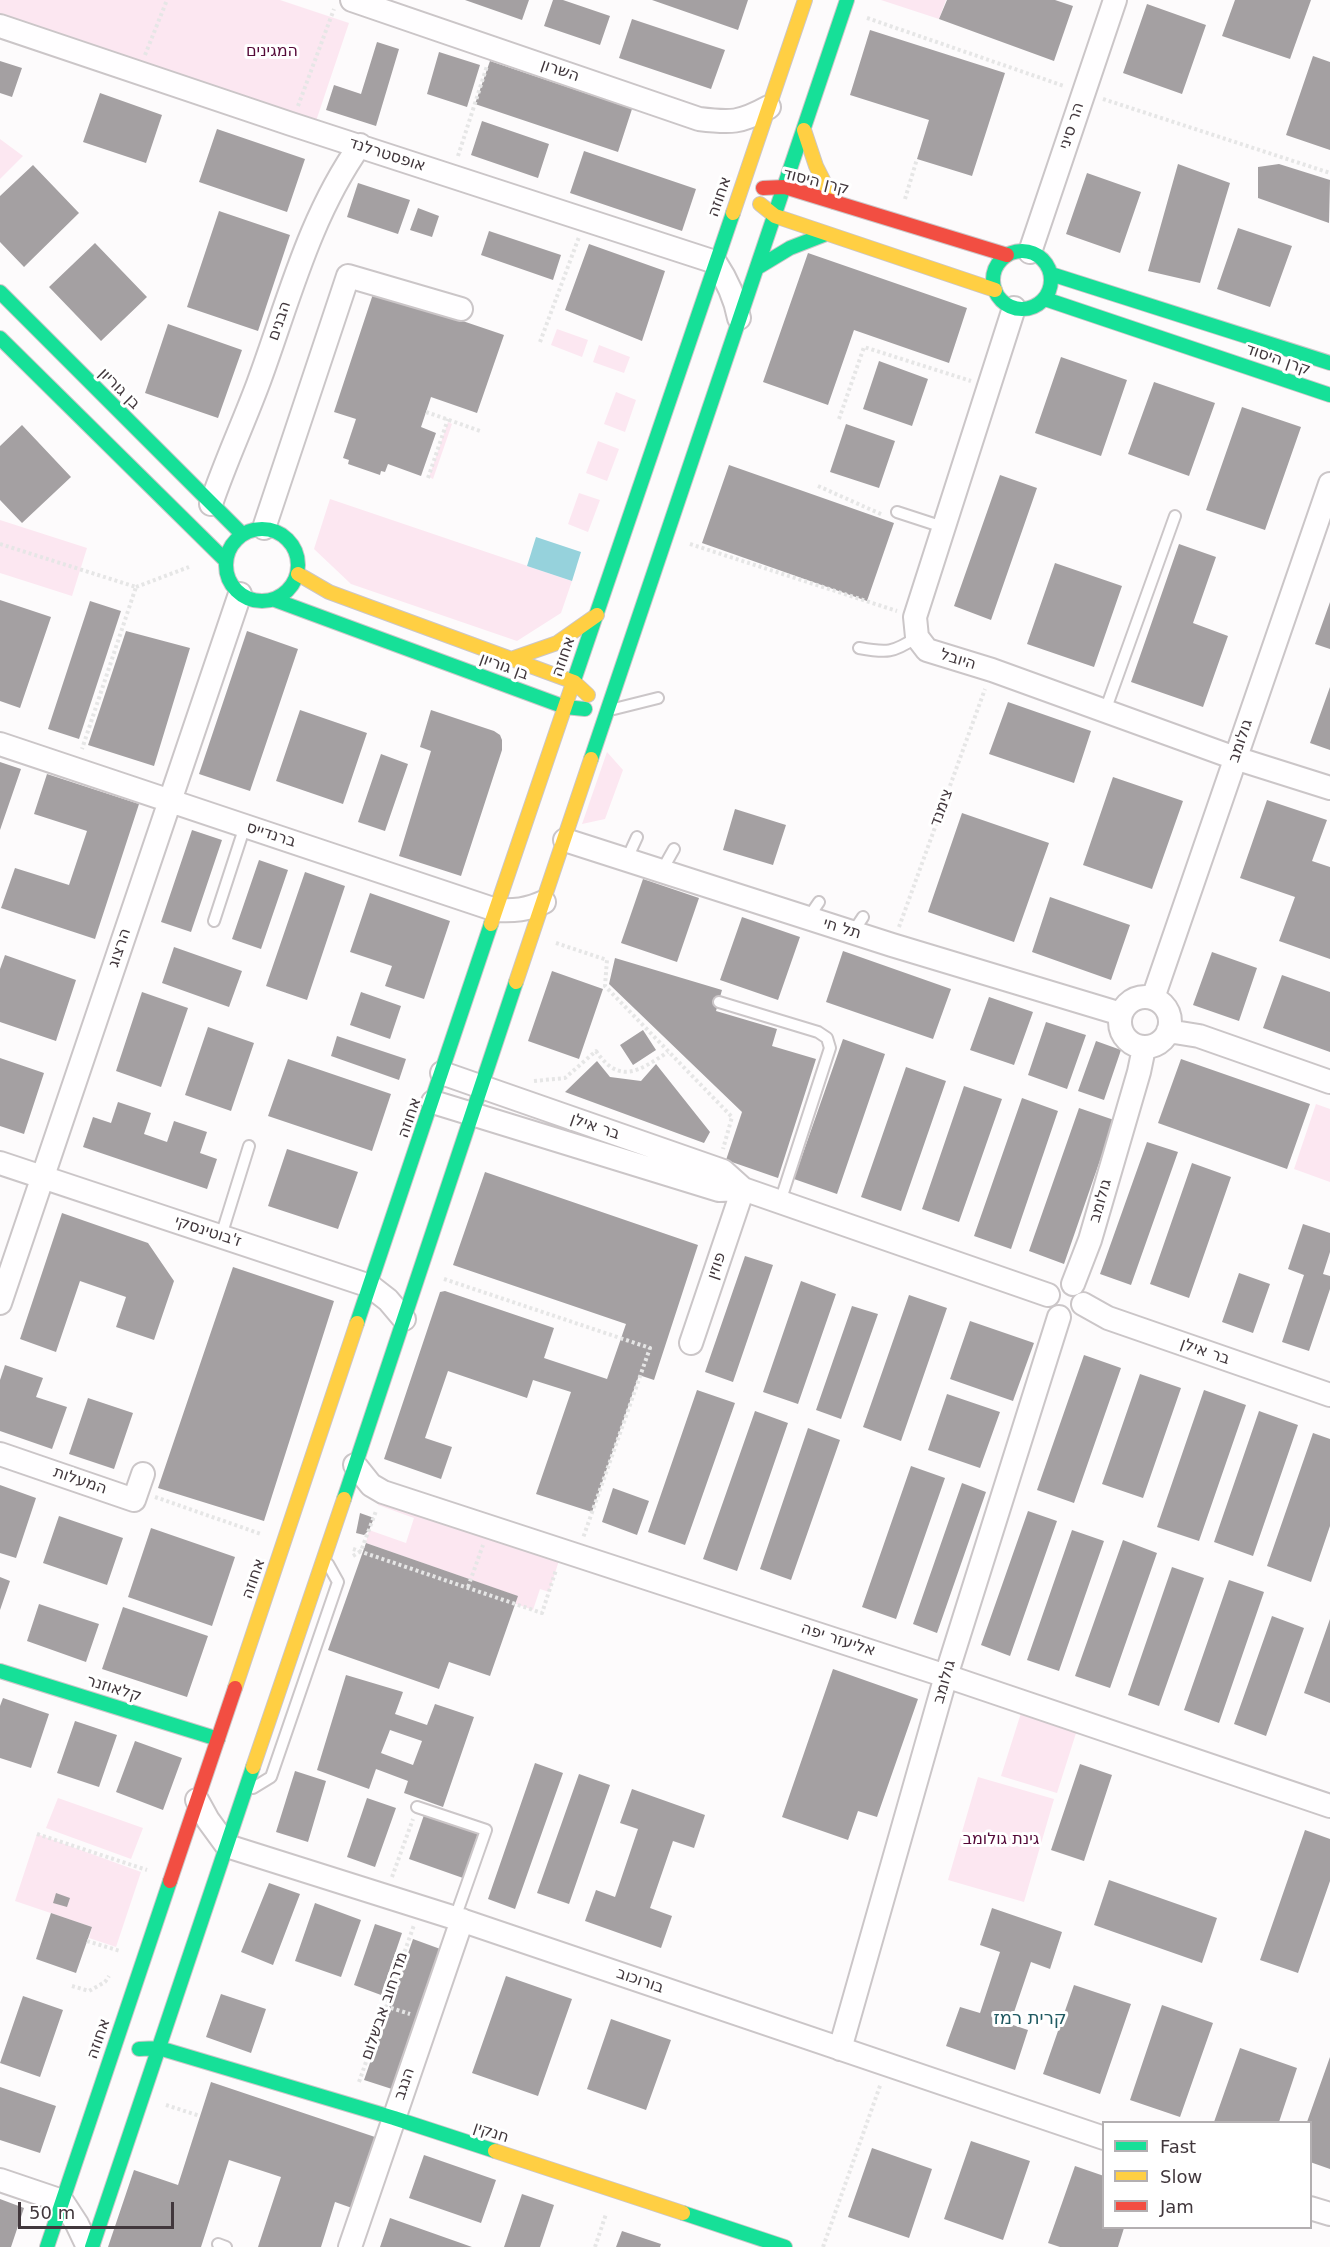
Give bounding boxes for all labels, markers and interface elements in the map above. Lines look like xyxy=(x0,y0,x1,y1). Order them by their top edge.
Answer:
park label: המגינים xyxy=(246,42,298,62)
street label: השרון xyxy=(538,55,582,87)
street label: הר סיני xyxy=(1055,100,1089,152)
street label: אופסטרלנד xyxy=(346,134,428,176)
street label: קרן היסוד xyxy=(781,165,851,199)
street label: אחוזה xyxy=(704,174,736,220)
street label: הבנים xyxy=(264,299,296,343)
street label: קרן היסוד xyxy=(1243,340,1313,380)
street label: בן גוריון xyxy=(94,364,144,414)
street label: אחוזה xyxy=(548,634,580,680)
street label: היובל xyxy=(938,645,978,675)
street label: בן גוריון xyxy=(477,649,531,685)
street label: גולומב xyxy=(1225,717,1257,765)
street label: צימנד xyxy=(926,786,958,830)
street label: ברנדייס xyxy=(244,818,298,852)
street label: תל חי xyxy=(821,914,863,944)
street label: הרצוג xyxy=(104,926,136,970)
street label: אחוזה xyxy=(394,1095,426,1141)
street label: בר אילן xyxy=(568,1110,622,1144)
street label: גולומב xyxy=(1086,1177,1116,1225)
street label: ז'בוטינסקי xyxy=(172,1212,244,1252)
street label: פוזין xyxy=(703,1250,731,1282)
street label: בר אילן xyxy=(1178,1335,1232,1369)
street label: המעלות xyxy=(51,1463,109,1499)
street label: אחוזה xyxy=(238,1556,270,1602)
street label: אליעזר יפה xyxy=(798,1619,878,1661)
street label: גולומב xyxy=(930,1658,960,1706)
street label: קלאוזנר xyxy=(84,1672,144,1706)
park label: גינת גולומב xyxy=(963,1830,1039,1850)
street label: מדרחוב אבשלום xyxy=(358,1949,412,2063)
street label: בורוכוב xyxy=(614,1964,666,1998)
district label: קרית רמז xyxy=(993,2008,1067,2030)
street label: אחוזה xyxy=(83,2016,115,2062)
street label: הנגב xyxy=(391,2065,419,2103)
street label: חנקין xyxy=(471,2118,511,2148)
legend xyxy=(1102,2121,1312,2229)
text: Fast xyxy=(1160,2136,1196,2157)
text: Slow xyxy=(1160,2166,1202,2187)
scale bar xyxy=(21,2190,177,2228)
text: Jam xyxy=(1160,2196,1194,2217)
text: 50 m xyxy=(29,2202,75,2223)

